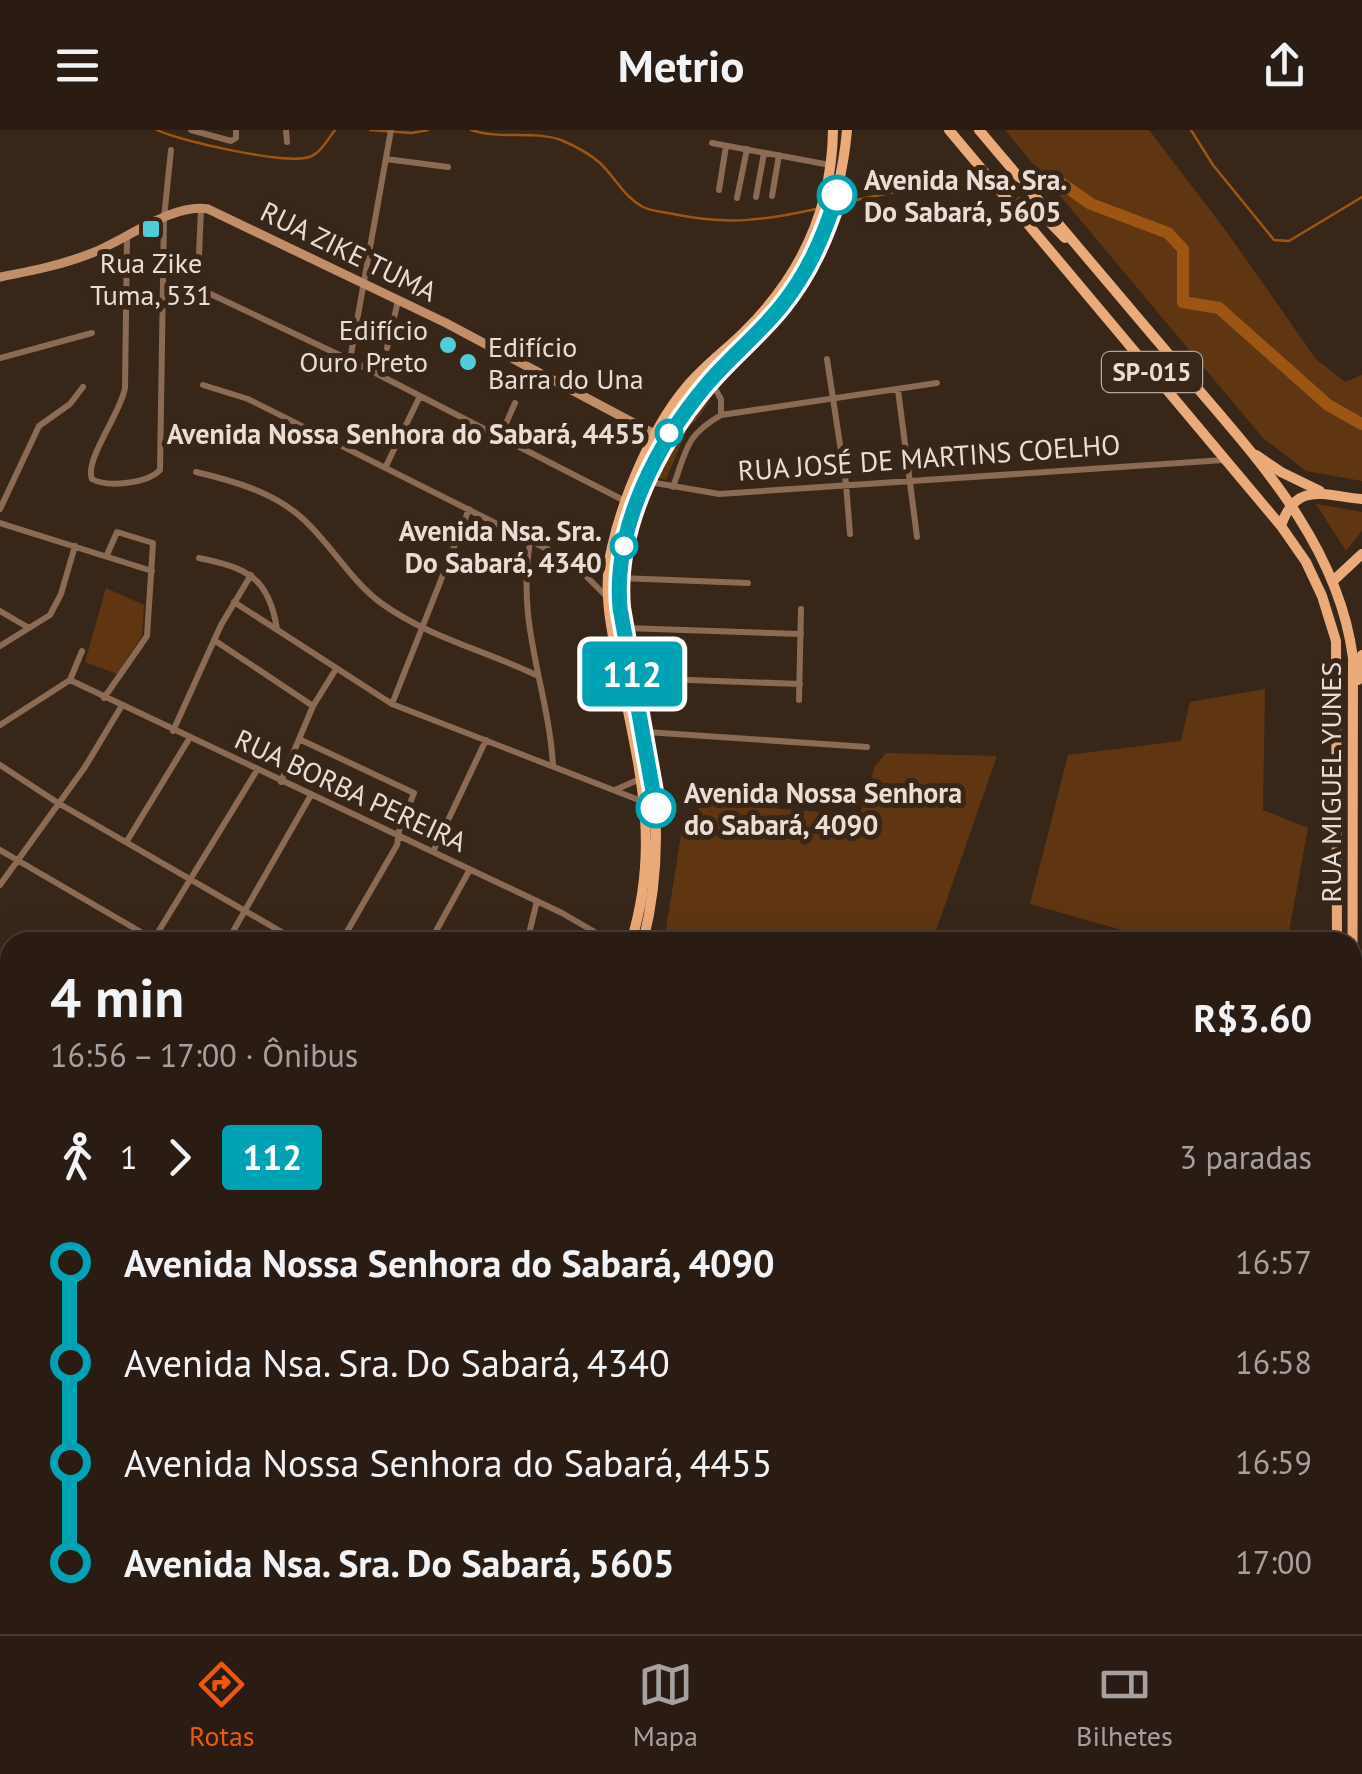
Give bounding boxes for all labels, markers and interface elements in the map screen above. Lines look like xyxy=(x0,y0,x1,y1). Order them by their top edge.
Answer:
text: Metrio xyxy=(618,36,744,94)
icon: menu xyxy=(50,38,105,93)
icon: share xyxy=(1257,38,1312,93)
place label: Avenida Nsa. Sra. Do Sabará, 5605 xyxy=(864,161,1067,230)
marker: Avenida Nsa. Sra. Do Sabará, 5605 xyxy=(818,176,856,214)
street label: RUA ZIKE TUMA xyxy=(255,192,444,310)
marker: Rua Zike Tuma, 531 xyxy=(140,218,162,240)
place label: Rua Zike Tuma, 531 xyxy=(90,244,212,313)
place label: Edifício Ouro Preto xyxy=(299,311,428,380)
place label: Edifício Barra do Una xyxy=(488,328,644,397)
marker: Edifício Ouro Preto xyxy=(437,334,459,356)
marker: Edifício Barra do Una xyxy=(457,351,479,373)
road number: SP-015 xyxy=(1102,352,1202,392)
place label: Avenida Nossa Senhora do Sabará, 4455 xyxy=(167,415,646,452)
marker: Avenida Nossa Senhora do Sabará, 4455 xyxy=(656,420,682,446)
street label: RUA JOSÉ DE MARTINS COELHO xyxy=(737,425,1121,489)
place label: Avenida Nsa. Sra. Do Sabará, 4340 xyxy=(399,512,602,581)
marker: Avenida Nsa. Sra. Do Sabará, 4340 xyxy=(611,533,637,559)
line badge: 112 xyxy=(574,642,690,706)
text: 112 xyxy=(602,651,662,697)
street label: RUA MIGUEL YUNES xyxy=(1312,662,1349,902)
street label: RUA BORBA PEREIRA xyxy=(229,720,473,860)
place label: Avenida Nossa Senhora do Sabará, 4090 xyxy=(684,774,962,843)
marker: Avenida Nossa Senhora do Sabará, 4090 xyxy=(637,789,675,827)
text: 4 min xyxy=(50,961,184,1032)
text: R$3.60 xyxy=(1194,993,1312,1042)
text: 16:56 – 17:00 · Ônibus xyxy=(50,1034,358,1076)
icon: walk xyxy=(50,1130,105,1185)
icon: forward xyxy=(152,1130,207,1185)
text: 112 xyxy=(242,1134,302,1180)
text: 1 xyxy=(120,1136,137,1178)
text: 3 paradas xyxy=(1180,1136,1312,1178)
text: Avenida Nossa Senhora do Sabará, 4090 xyxy=(124,1238,775,1287)
text: 16:57 xyxy=(1235,1241,1312,1283)
text: Avenida Nsa. Sra. Do Sabará, 4340 xyxy=(124,1338,670,1387)
text: 16:58 xyxy=(1235,1341,1312,1383)
text: Avenida Nossa Senhora do Sabará, 4455 xyxy=(124,1438,772,1487)
text: 16:59 xyxy=(1235,1441,1312,1483)
text: Avenida Nsa. Sra. Do Sabará, 5605 xyxy=(124,1538,675,1587)
text: 17:00 xyxy=(1235,1541,1312,1583)
tab: Rotas xyxy=(189,1657,255,1754)
tab: Mapa xyxy=(633,1657,698,1754)
tab: Bilhetes xyxy=(1076,1657,1173,1754)

